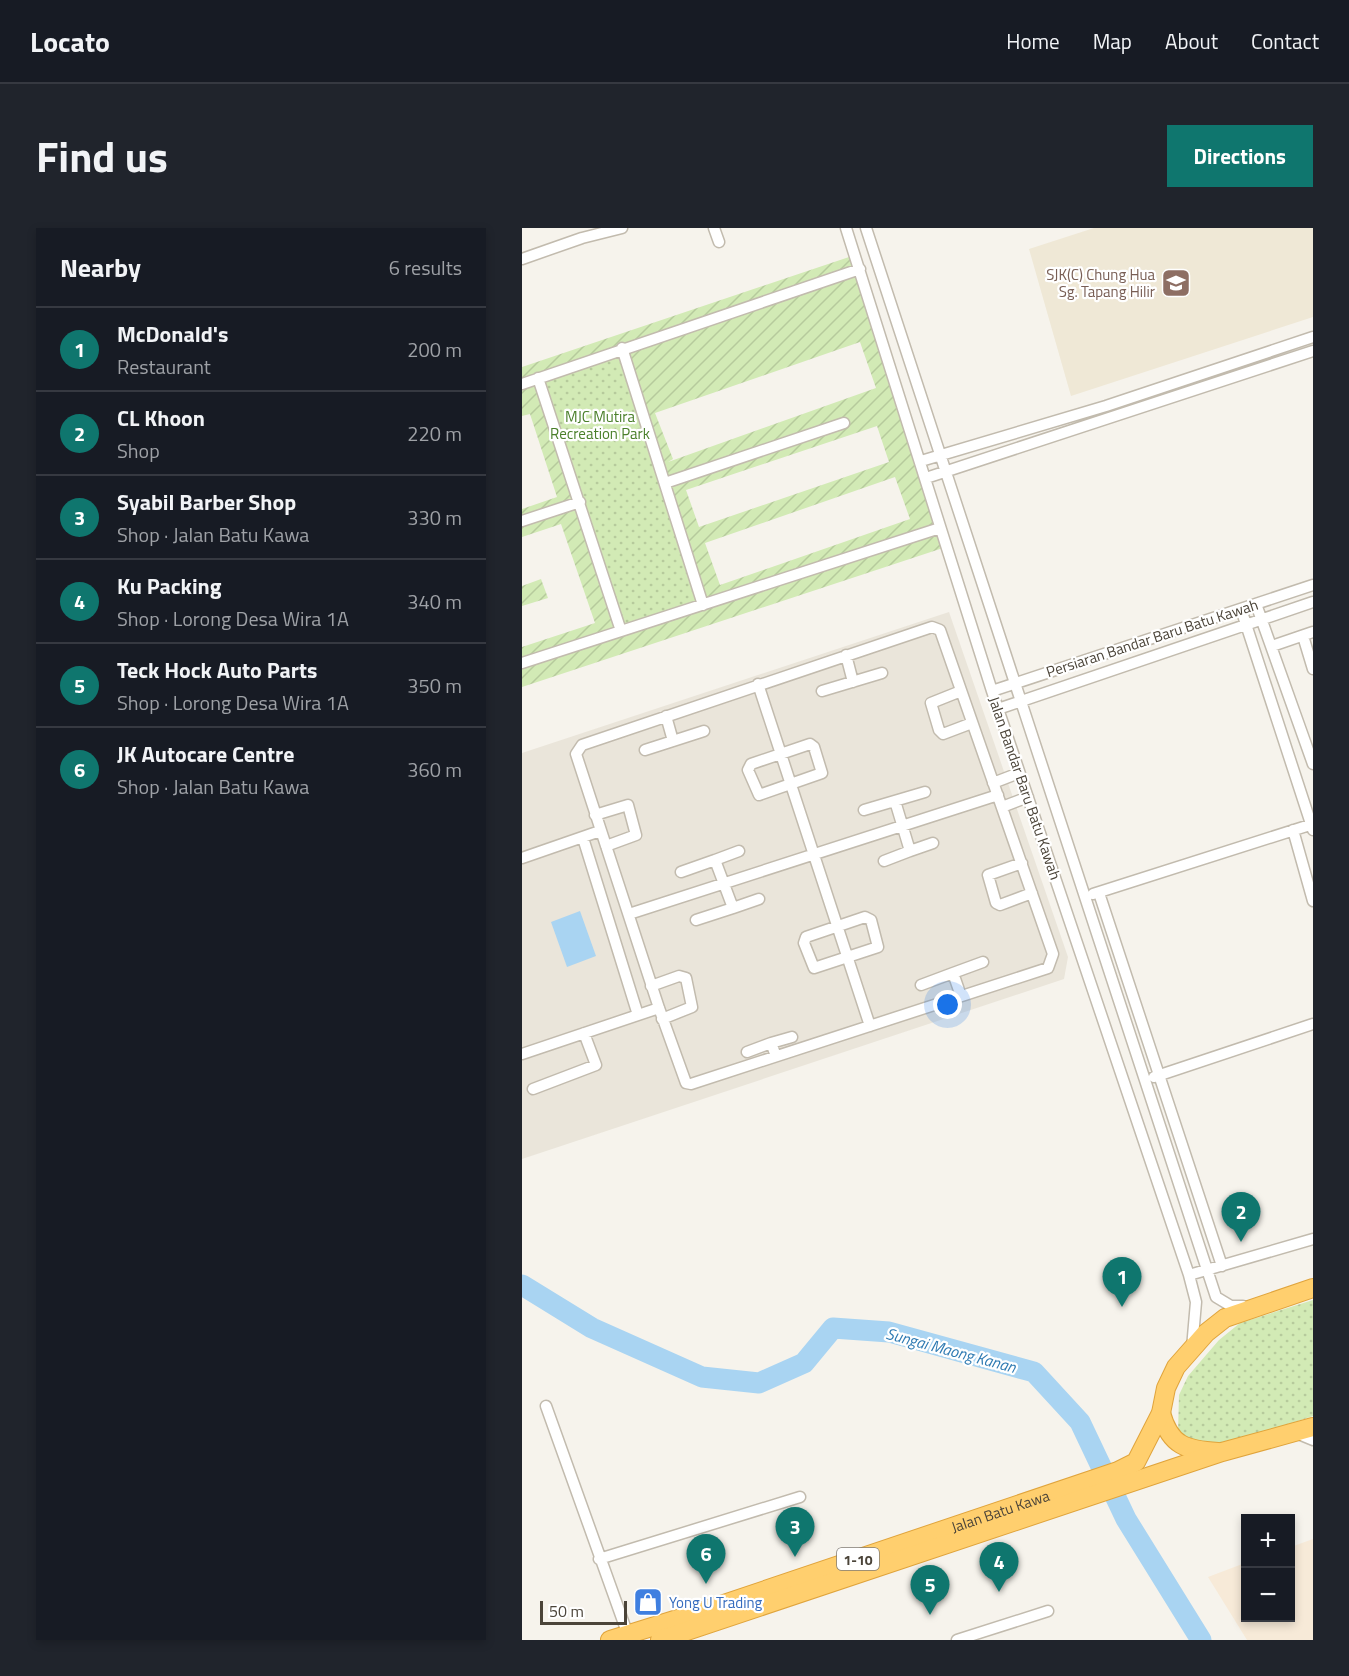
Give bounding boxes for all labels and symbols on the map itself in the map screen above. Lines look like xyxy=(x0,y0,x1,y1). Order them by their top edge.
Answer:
place label: SJK(C) Chung Hua Sg. Tapang Hilir xyxy=(1046,263,1155,303)
school or university icon: SJK(C) Chung Hua Sg. Tapang Hilir xyxy=(1160,267,1192,299)
park label: MJC Mutira Recreation Park xyxy=(550,405,650,445)
street label: Persiaran Bandar Baru Batu Kawah xyxy=(1043,593,1261,683)
street label: Jalan Bandar Baru Batu Kawah xyxy=(983,693,1067,883)
your location xyxy=(933,990,962,1019)
pin: 2 xyxy=(1222,1192,1260,1242)
pin: 1 xyxy=(1102,1258,1142,1307)
water label: Sungai Maong Kanan xyxy=(883,1321,1020,1379)
street label: Jalan Batu Kawa xyxy=(948,1483,1053,1538)
pin: 3 xyxy=(776,1508,814,1557)
pin: 6 xyxy=(686,1534,726,1584)
pin: 4 xyxy=(980,1542,1018,1592)
road number: 1-10 xyxy=(837,1548,879,1570)
pin: 5 xyxy=(910,1566,950,1615)
shop icon: Yong U Trading xyxy=(632,1586,664,1618)
place label: Yong U Trading xyxy=(669,1591,763,1614)
scale bar xyxy=(540,1598,627,1626)

